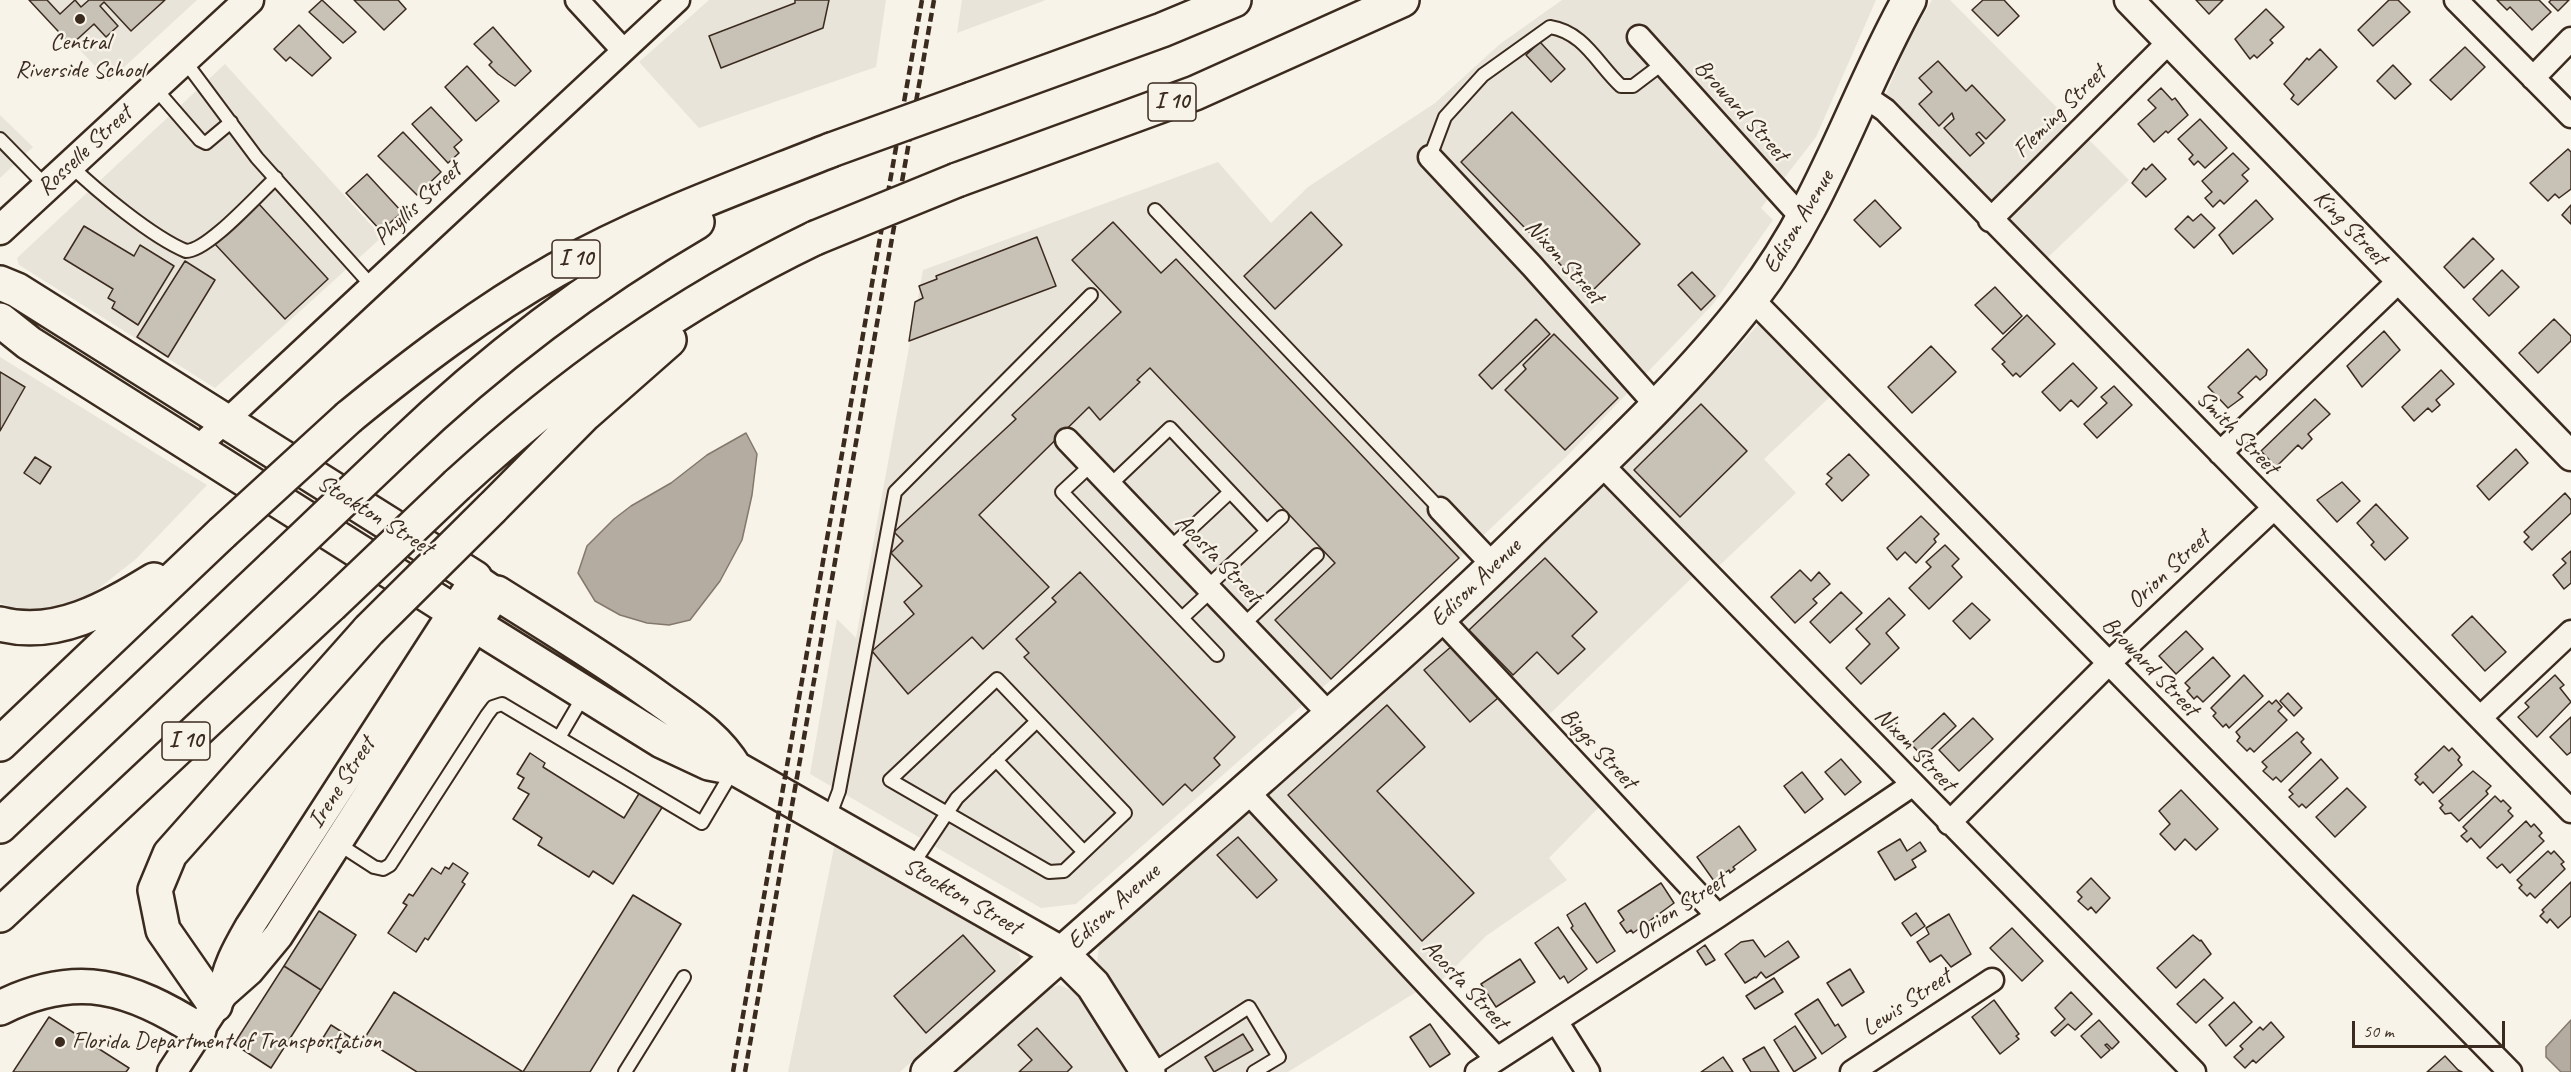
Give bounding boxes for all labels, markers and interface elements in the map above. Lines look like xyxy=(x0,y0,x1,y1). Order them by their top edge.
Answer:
marker: Central Riverside School xyxy=(73,12,87,26)
place label: Central Riverside School xyxy=(15,29,145,85)
street label: Broward Street xyxy=(1688,54,1794,168)
street label: Fleming Street xyxy=(2007,59,2113,165)
road number: I 10 xyxy=(1148,83,1196,121)
street label: Rosselle Street xyxy=(32,100,138,202)
street label: Phyllis Street xyxy=(368,156,468,252)
street label: Edison Avenue xyxy=(1757,165,1841,279)
street label: King Street xyxy=(2307,184,2393,272)
street label: Nixon Street xyxy=(1518,213,1610,311)
road number: I 10 xyxy=(552,240,600,278)
street label: Smith Street xyxy=(2190,385,2284,481)
street label: Stockton Street xyxy=(312,469,438,563)
street label: Acosta Street xyxy=(1168,508,1268,610)
street label: Orion Street xyxy=(2122,525,2216,615)
street label: Edison Avenue xyxy=(1425,533,1527,633)
street label: Broward Street xyxy=(2095,611,2205,723)
street label: Biggs Street xyxy=(1553,702,1643,796)
street label: Nixon Street xyxy=(1868,702,1962,798)
road number: I 10 xyxy=(162,722,210,760)
street label: Irene Street xyxy=(302,732,382,834)
street label: Stockton Street xyxy=(898,852,1026,942)
street label: Edison Avenue xyxy=(1062,858,1166,956)
street label: Orion Street xyxy=(1630,867,1732,947)
street label: Acosta Street xyxy=(1416,934,1514,1036)
street label: Lewis Street xyxy=(1857,963,1957,1043)
scale bar xyxy=(2355,1009,2508,1047)
text: 50 m xyxy=(2363,1020,2394,1042)
place label: Florida Department of Transportation xyxy=(72,1028,381,1056)
marker: Florida Department of Transportation xyxy=(53,1035,67,1049)

